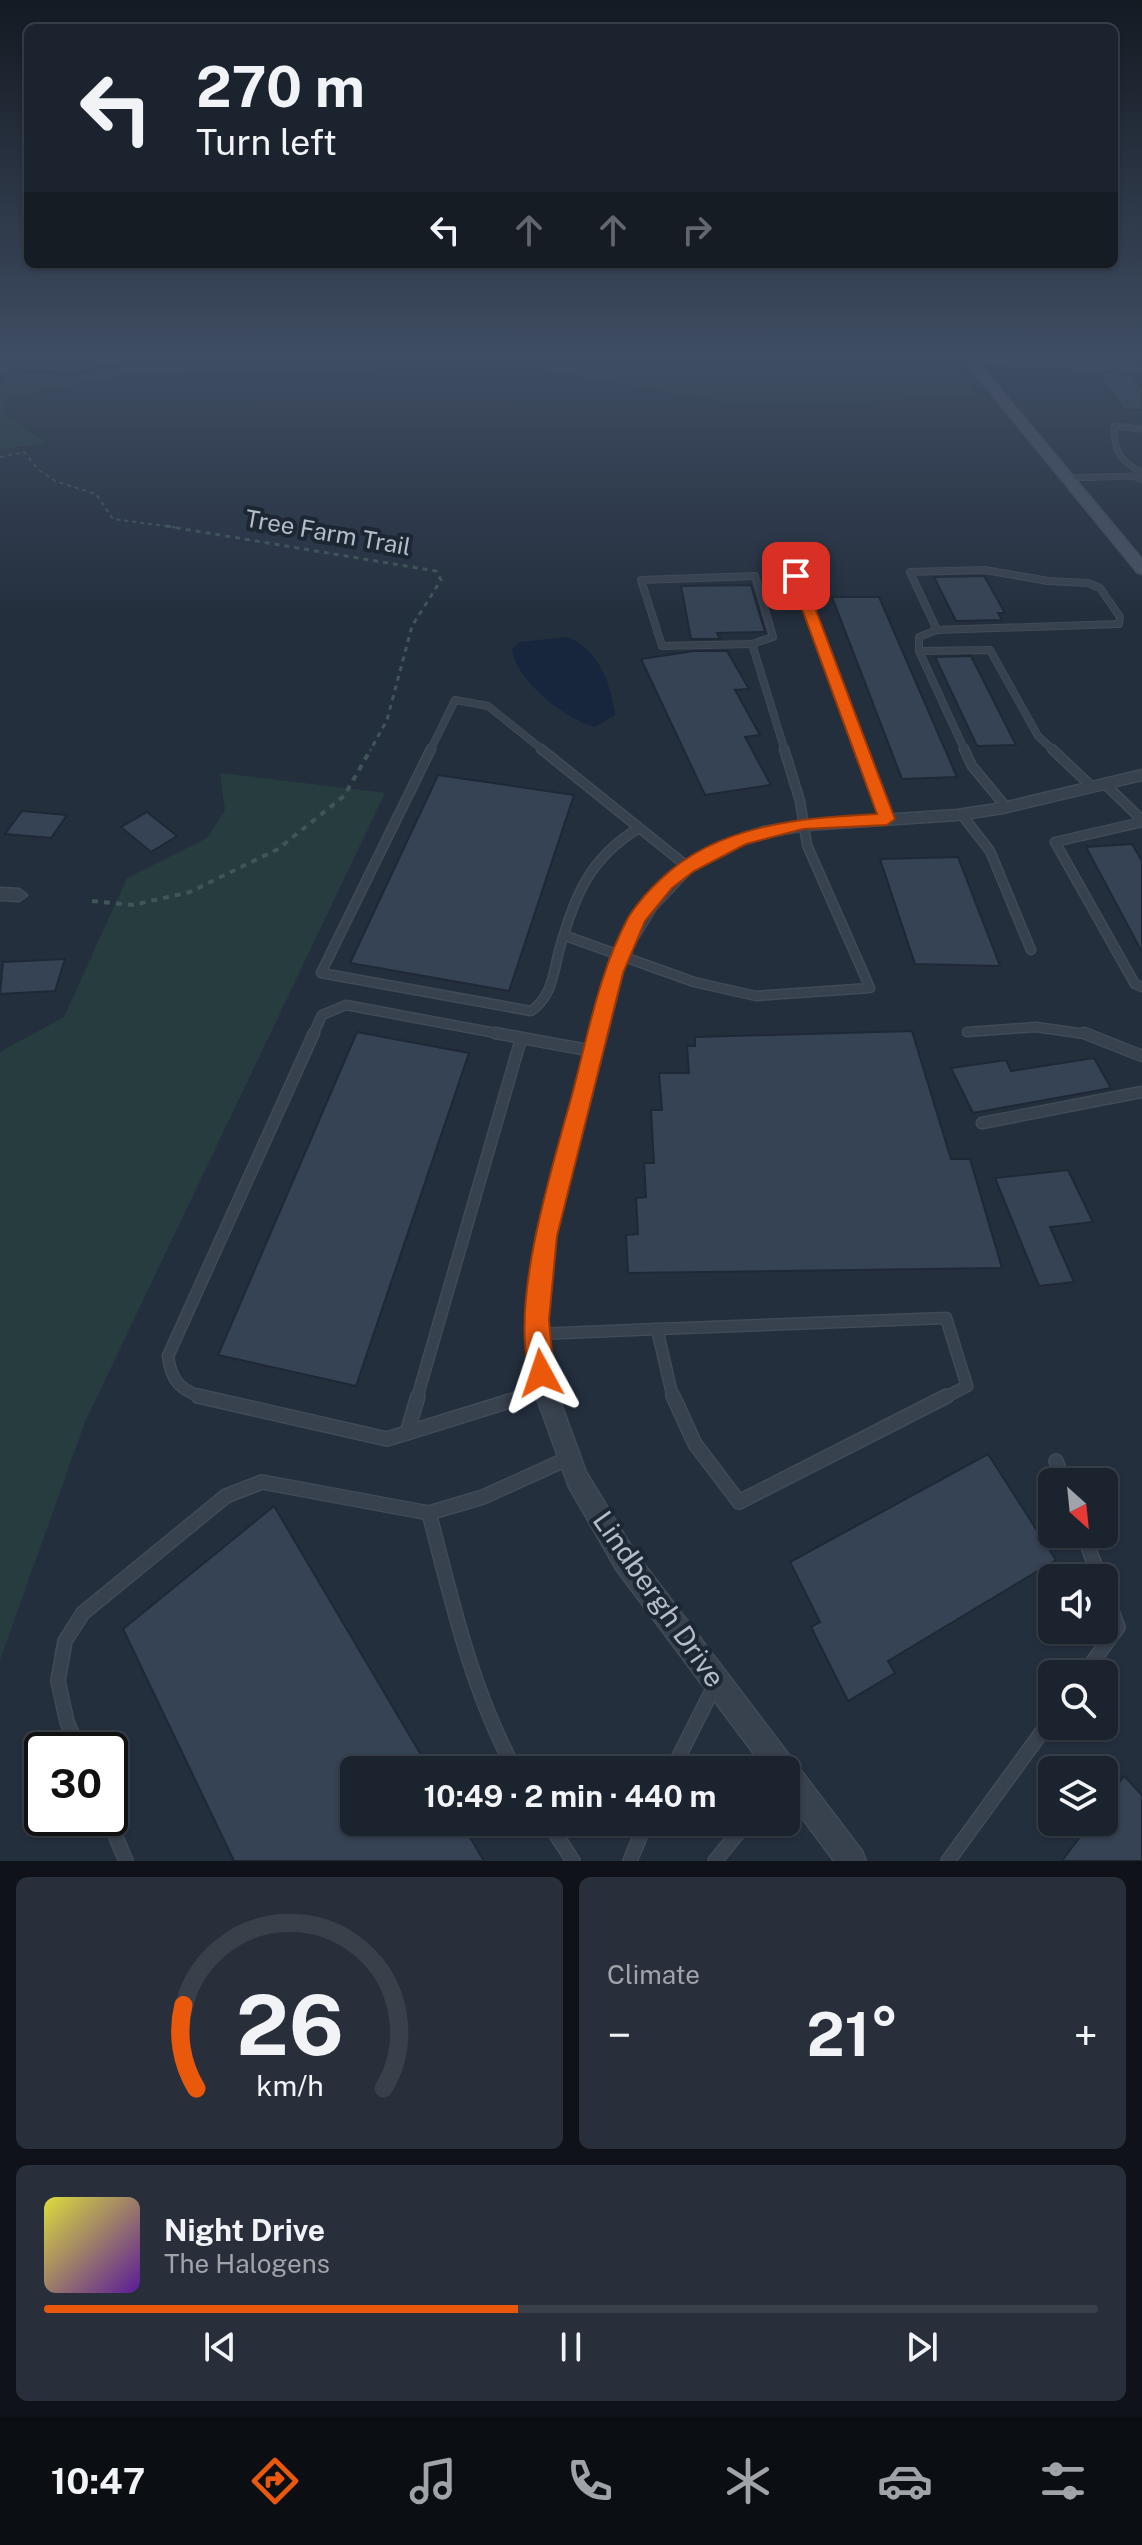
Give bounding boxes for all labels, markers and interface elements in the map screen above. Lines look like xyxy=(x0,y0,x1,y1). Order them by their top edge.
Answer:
text: 270 m xyxy=(196,54,365,120)
icon: left xyxy=(64,56,168,160)
text: Turn left xyxy=(196,121,337,163)
icon: left xyxy=(423,208,467,252)
icon: ahead xyxy=(507,208,551,252)
icon: ahead xyxy=(591,208,635,252)
icon: right xyxy=(675,208,719,252)
street label: Tree Farm Trail xyxy=(243,504,413,560)
pin xyxy=(762,542,830,610)
icon: arrive xyxy=(774,554,818,598)
position arrow xyxy=(499,1331,583,1415)
north arrow xyxy=(1038,1468,1118,1548)
map controls xyxy=(1038,1468,1118,1836)
street label: Lindbergh Drive xyxy=(587,1505,732,1693)
button: sound xyxy=(1038,1564,1118,1644)
button: search xyxy=(1038,1660,1118,1740)
speed limit sign: 30 xyxy=(24,1732,128,1836)
button: layers xyxy=(1038,1756,1118,1836)
text: 10:49 · 2 min · 440 m xyxy=(424,1778,716,1814)
text: Climate xyxy=(607,1959,700,1990)
text: 26 xyxy=(236,1976,343,2074)
text: 21° xyxy=(806,1999,899,2070)
text: − xyxy=(607,2009,631,2061)
text: + xyxy=(1074,2009,1098,2061)
text: km/h xyxy=(256,2069,323,2102)
text: Night Drive xyxy=(164,2212,325,2248)
text: The Halogens xyxy=(164,2248,330,2279)
icon: previous xyxy=(198,2325,242,2369)
icon: pause xyxy=(549,2325,593,2369)
icon: next xyxy=(900,2325,944,2369)
icon: directions xyxy=(247,2453,303,2509)
icon: music xyxy=(405,2453,461,2509)
icon: phone xyxy=(562,2453,618,2509)
icon: climate xyxy=(720,2453,776,2509)
icon: car xyxy=(877,2453,933,2509)
icon: filters xyxy=(1035,2453,1091,2509)
text: 10:47 xyxy=(51,2460,145,2502)

